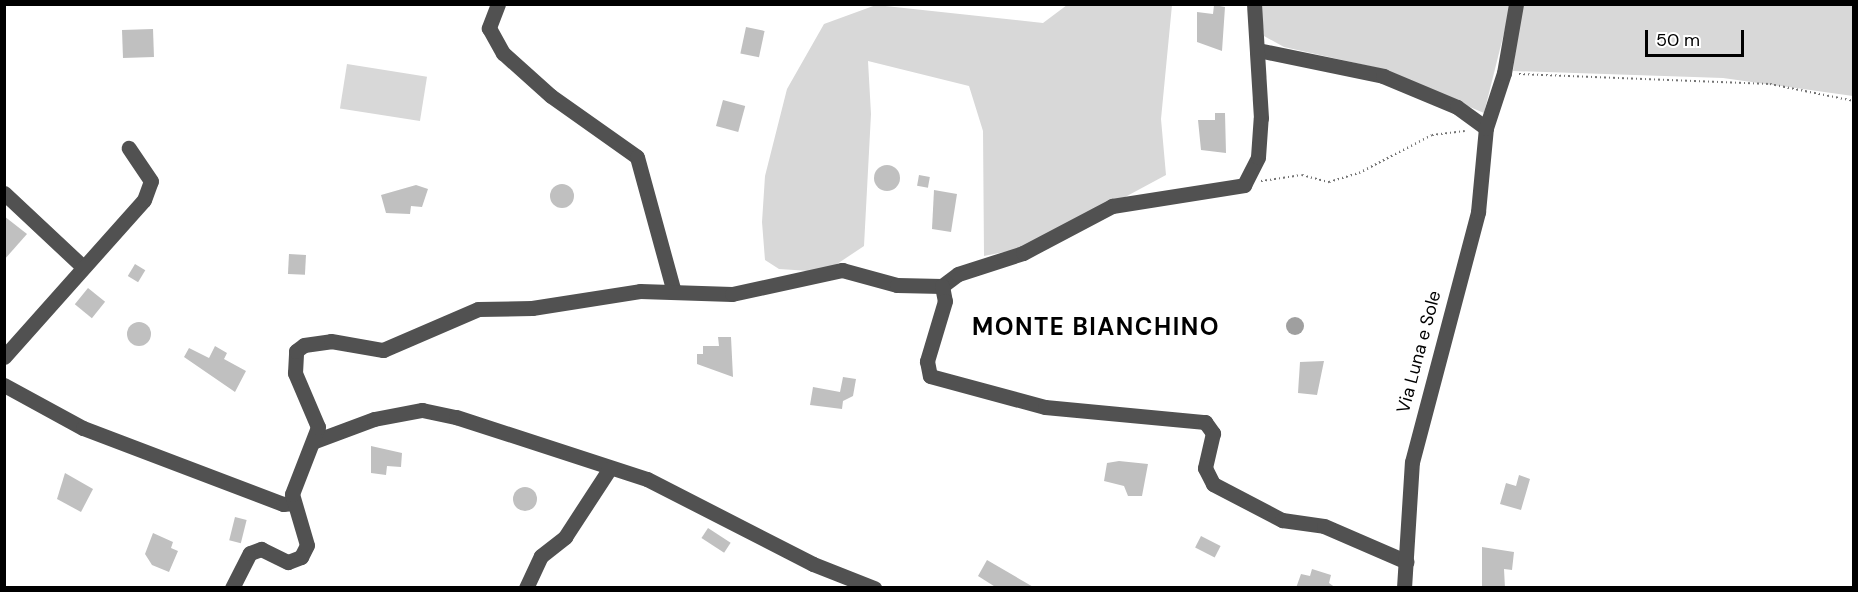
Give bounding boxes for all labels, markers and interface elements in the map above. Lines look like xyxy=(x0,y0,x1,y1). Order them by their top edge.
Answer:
scale bar xyxy=(1648,18,1747,56)
text: 50 m xyxy=(1656,28,1700,52)
street label: Via Luna e Sole xyxy=(1392,288,1446,416)
district label: MONTE BIANCHINO xyxy=(972,313,1220,341)

